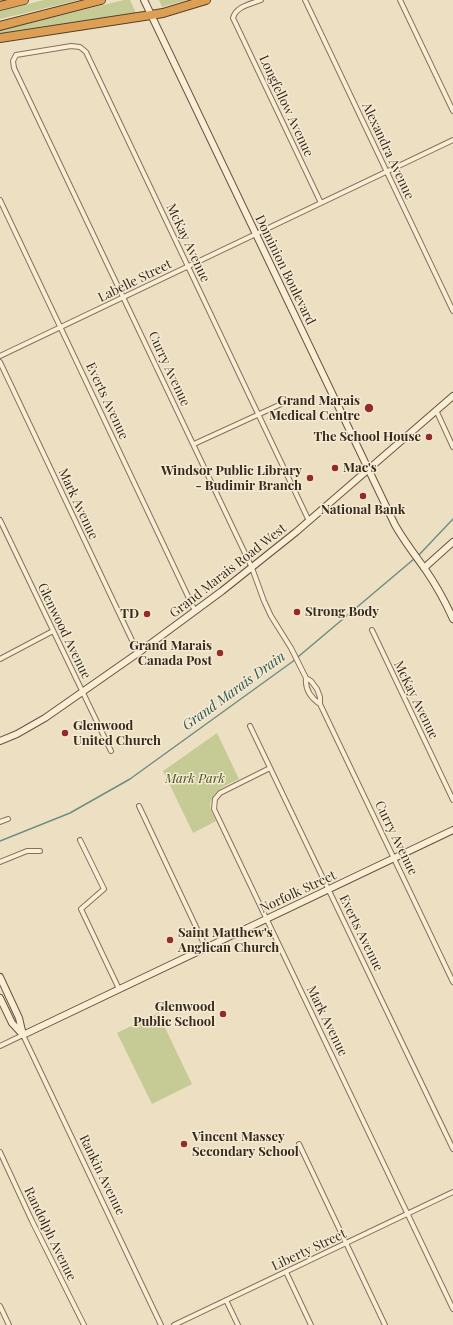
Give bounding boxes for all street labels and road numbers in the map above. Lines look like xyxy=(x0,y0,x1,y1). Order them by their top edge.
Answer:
street label: Longfellow Avenue xyxy=(256,53,316,159)
street label: Alexandra Avenue xyxy=(359,100,417,202)
street label: McKay Avenue xyxy=(163,201,213,285)
street label: Dominion Boulevard xyxy=(252,213,318,327)
street label: Labelle Street xyxy=(96,256,174,306)
street label: Curry Avenue xyxy=(145,329,193,409)
street label: Everts Avenue xyxy=(82,360,132,442)
street label: Mark Avenue xyxy=(55,466,101,542)
street label: Grand Marais Road West xyxy=(167,521,289,621)
street label: Glenwood Avenue xyxy=(34,581,94,681)
street label: McKay Avenue xyxy=(390,658,442,742)
street label: Curry Avenue xyxy=(371,798,421,878)
street label: Norfolk Street xyxy=(258,868,338,916)
street label: Everts Avenue xyxy=(336,892,386,974)
street label: Mark Avenue xyxy=(303,983,351,1059)
street label: Rankin Avenue xyxy=(76,1132,128,1218)
street label: Randolph Avenue xyxy=(21,1185,79,1283)
street label: Liberty Street xyxy=(269,1226,349,1274)

